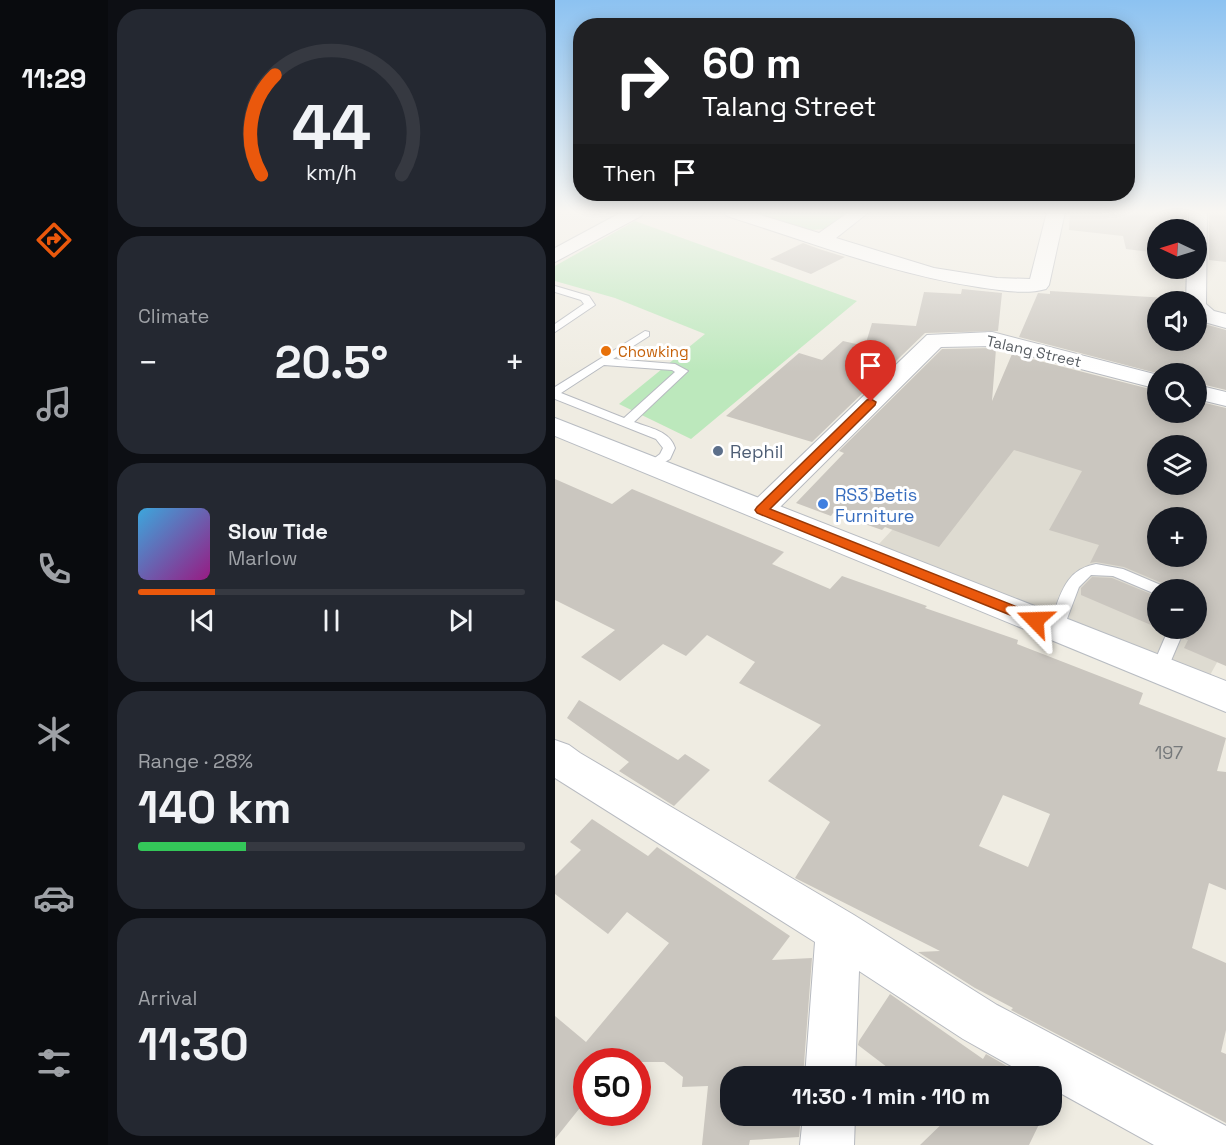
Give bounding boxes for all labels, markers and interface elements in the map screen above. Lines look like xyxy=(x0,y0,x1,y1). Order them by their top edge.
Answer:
text: 60 m xyxy=(702,37,802,90)
icon: right xyxy=(603,42,681,120)
text: 11:29 xyxy=(21,61,87,96)
text: 44 xyxy=(292,88,371,167)
text: Talang Street xyxy=(702,89,877,124)
icon: arrive xyxy=(668,156,701,189)
text: km/h xyxy=(306,159,357,186)
text: Then xyxy=(603,159,656,187)
icon: directions xyxy=(33,219,75,261)
north arrow xyxy=(1147,219,1207,279)
map controls xyxy=(1147,219,1207,639)
button: sound xyxy=(1147,291,1207,351)
text: Climate xyxy=(138,303,209,329)
street label: Talang Street xyxy=(985,331,1083,371)
text: 20.5° xyxy=(275,334,388,391)
pin xyxy=(845,340,896,402)
text: − xyxy=(138,342,158,384)
text: + xyxy=(505,342,525,384)
place label: Chowking xyxy=(618,342,689,361)
marker: Chowking xyxy=(599,344,613,358)
icon: arrive xyxy=(854,349,887,382)
button: search xyxy=(1147,363,1207,423)
icon: music xyxy=(33,383,75,425)
button: layers xyxy=(1147,435,1207,495)
place label: Rephil xyxy=(730,440,783,463)
marker: Rephil xyxy=(711,444,725,458)
place label: RS3 Betis Furniture xyxy=(835,483,917,527)
marker: RS3 Betis Furniture xyxy=(816,497,830,511)
button: + xyxy=(1147,507,1207,567)
text: Slow Tide xyxy=(228,517,328,545)
text: Marlow xyxy=(228,545,297,571)
icon: phone xyxy=(33,548,75,590)
button: − xyxy=(1147,579,1207,639)
position arrow xyxy=(1003,588,1067,652)
icon: previous xyxy=(186,604,219,637)
icon: pause xyxy=(315,604,348,637)
icon: next xyxy=(444,604,477,637)
icon: climate xyxy=(33,713,75,755)
house number: 197 xyxy=(1155,741,1183,764)
text: Range · 28% xyxy=(138,748,253,774)
text: 140 km xyxy=(138,779,291,836)
icon: car xyxy=(33,877,75,919)
text: Arrival xyxy=(138,985,197,1011)
text: 11:30 xyxy=(138,1016,249,1073)
icon: filters xyxy=(33,1042,75,1084)
speed limit sign: 50 xyxy=(573,1048,651,1126)
text: 11:30 · 1 min · 110 m xyxy=(792,1082,990,1110)

